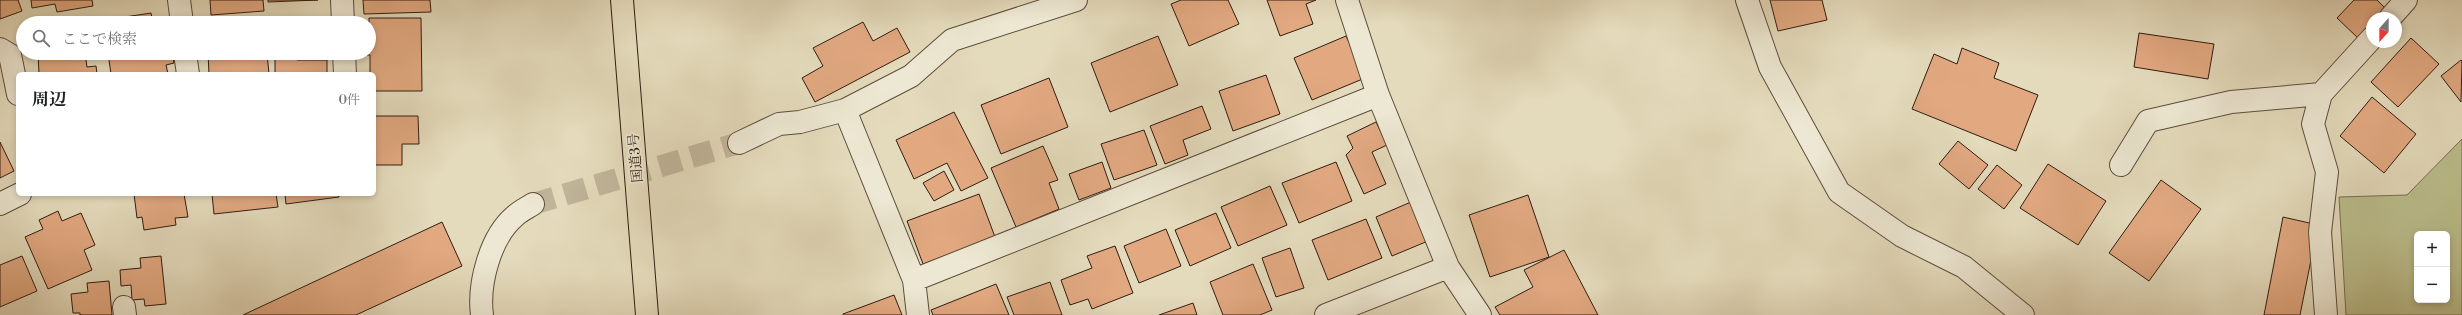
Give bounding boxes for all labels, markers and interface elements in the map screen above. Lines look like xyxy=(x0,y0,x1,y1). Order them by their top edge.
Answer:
north arrow xyxy=(2366,12,2402,48)
search box xyxy=(16,16,376,60)
icon: search xyxy=(30,27,52,49)
text: ここで検索 xyxy=(62,30,137,49)
text: 周辺 xyxy=(32,89,66,111)
text: 0件 xyxy=(338,92,360,108)
street label: 国道3号 xyxy=(625,132,647,183)
map controls xyxy=(2414,231,2450,303)
button: + xyxy=(2414,231,2450,267)
button: − xyxy=(2414,267,2450,303)

